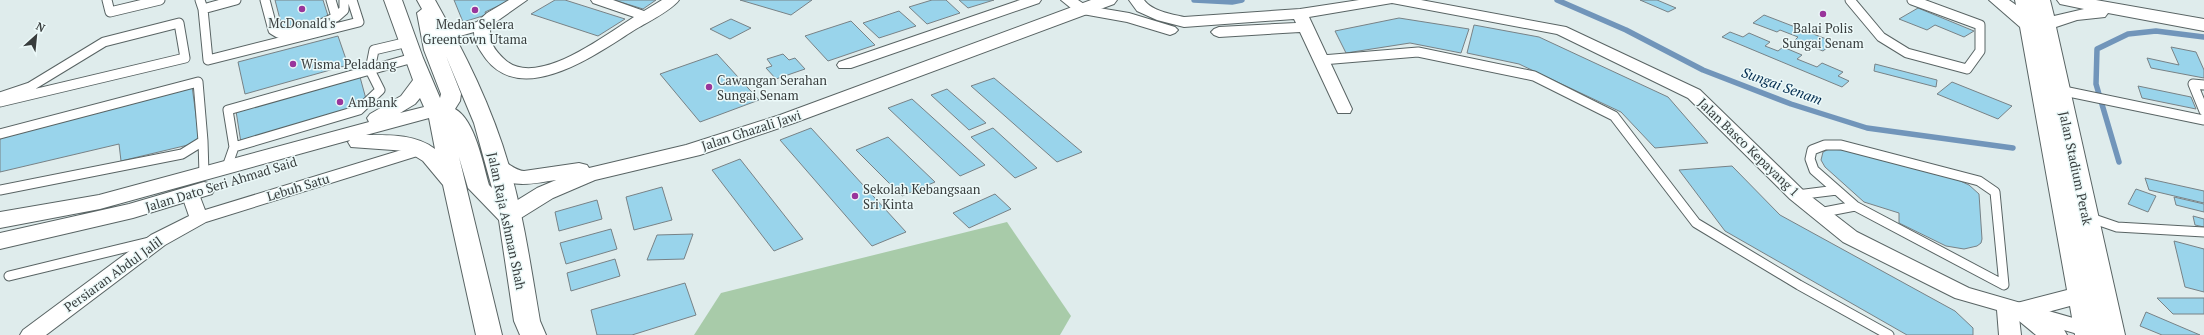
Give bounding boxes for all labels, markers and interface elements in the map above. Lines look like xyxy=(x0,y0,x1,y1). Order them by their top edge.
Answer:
marker: McDonald's xyxy=(297,4,307,14)
marker: Medan Selera Greentown Utama xyxy=(470,5,480,15)
marker: Balai Polis Sungai Senam xyxy=(1818,9,1828,19)
place label: McDonald's xyxy=(268,14,336,32)
place label: Medan Selera Greentown Utama xyxy=(423,15,528,48)
north arrow xyxy=(16,16,56,56)
text: N xyxy=(34,19,48,36)
place label: Balai Polis Sungai Senam xyxy=(1782,19,1864,52)
place label: Wisma Peladang xyxy=(301,55,397,73)
marker: Wisma Peladang xyxy=(288,59,298,69)
water label: Sungai Senam xyxy=(1739,62,1825,109)
place label: Cawangan Serahan Sungai Senam xyxy=(717,71,827,104)
marker: Cawangan Serahan Sungai Senam xyxy=(704,82,714,92)
place label: AmBank xyxy=(348,93,397,111)
street label: Jalan Basco Kepayang 1 xyxy=(1694,94,1804,200)
marker: AmBank xyxy=(335,97,345,107)
street label: Jalan Ghazali Jawi xyxy=(699,105,803,155)
street label: Jalan Stadium Perak xyxy=(2055,109,2097,227)
street label: Jalan Raja Ashman Shah xyxy=(484,151,530,292)
street label: Jalan Dato Seri Ahmad Said xyxy=(143,152,299,216)
street label: Lebuh Satu xyxy=(264,169,332,205)
place label: Sekolah Kebangsaan Sri Kinta xyxy=(863,180,981,213)
marker: Sekolah Kebangsaan Sri Kinta xyxy=(850,191,860,201)
street label: Persiaran Abdul Jalil xyxy=(60,232,166,316)

